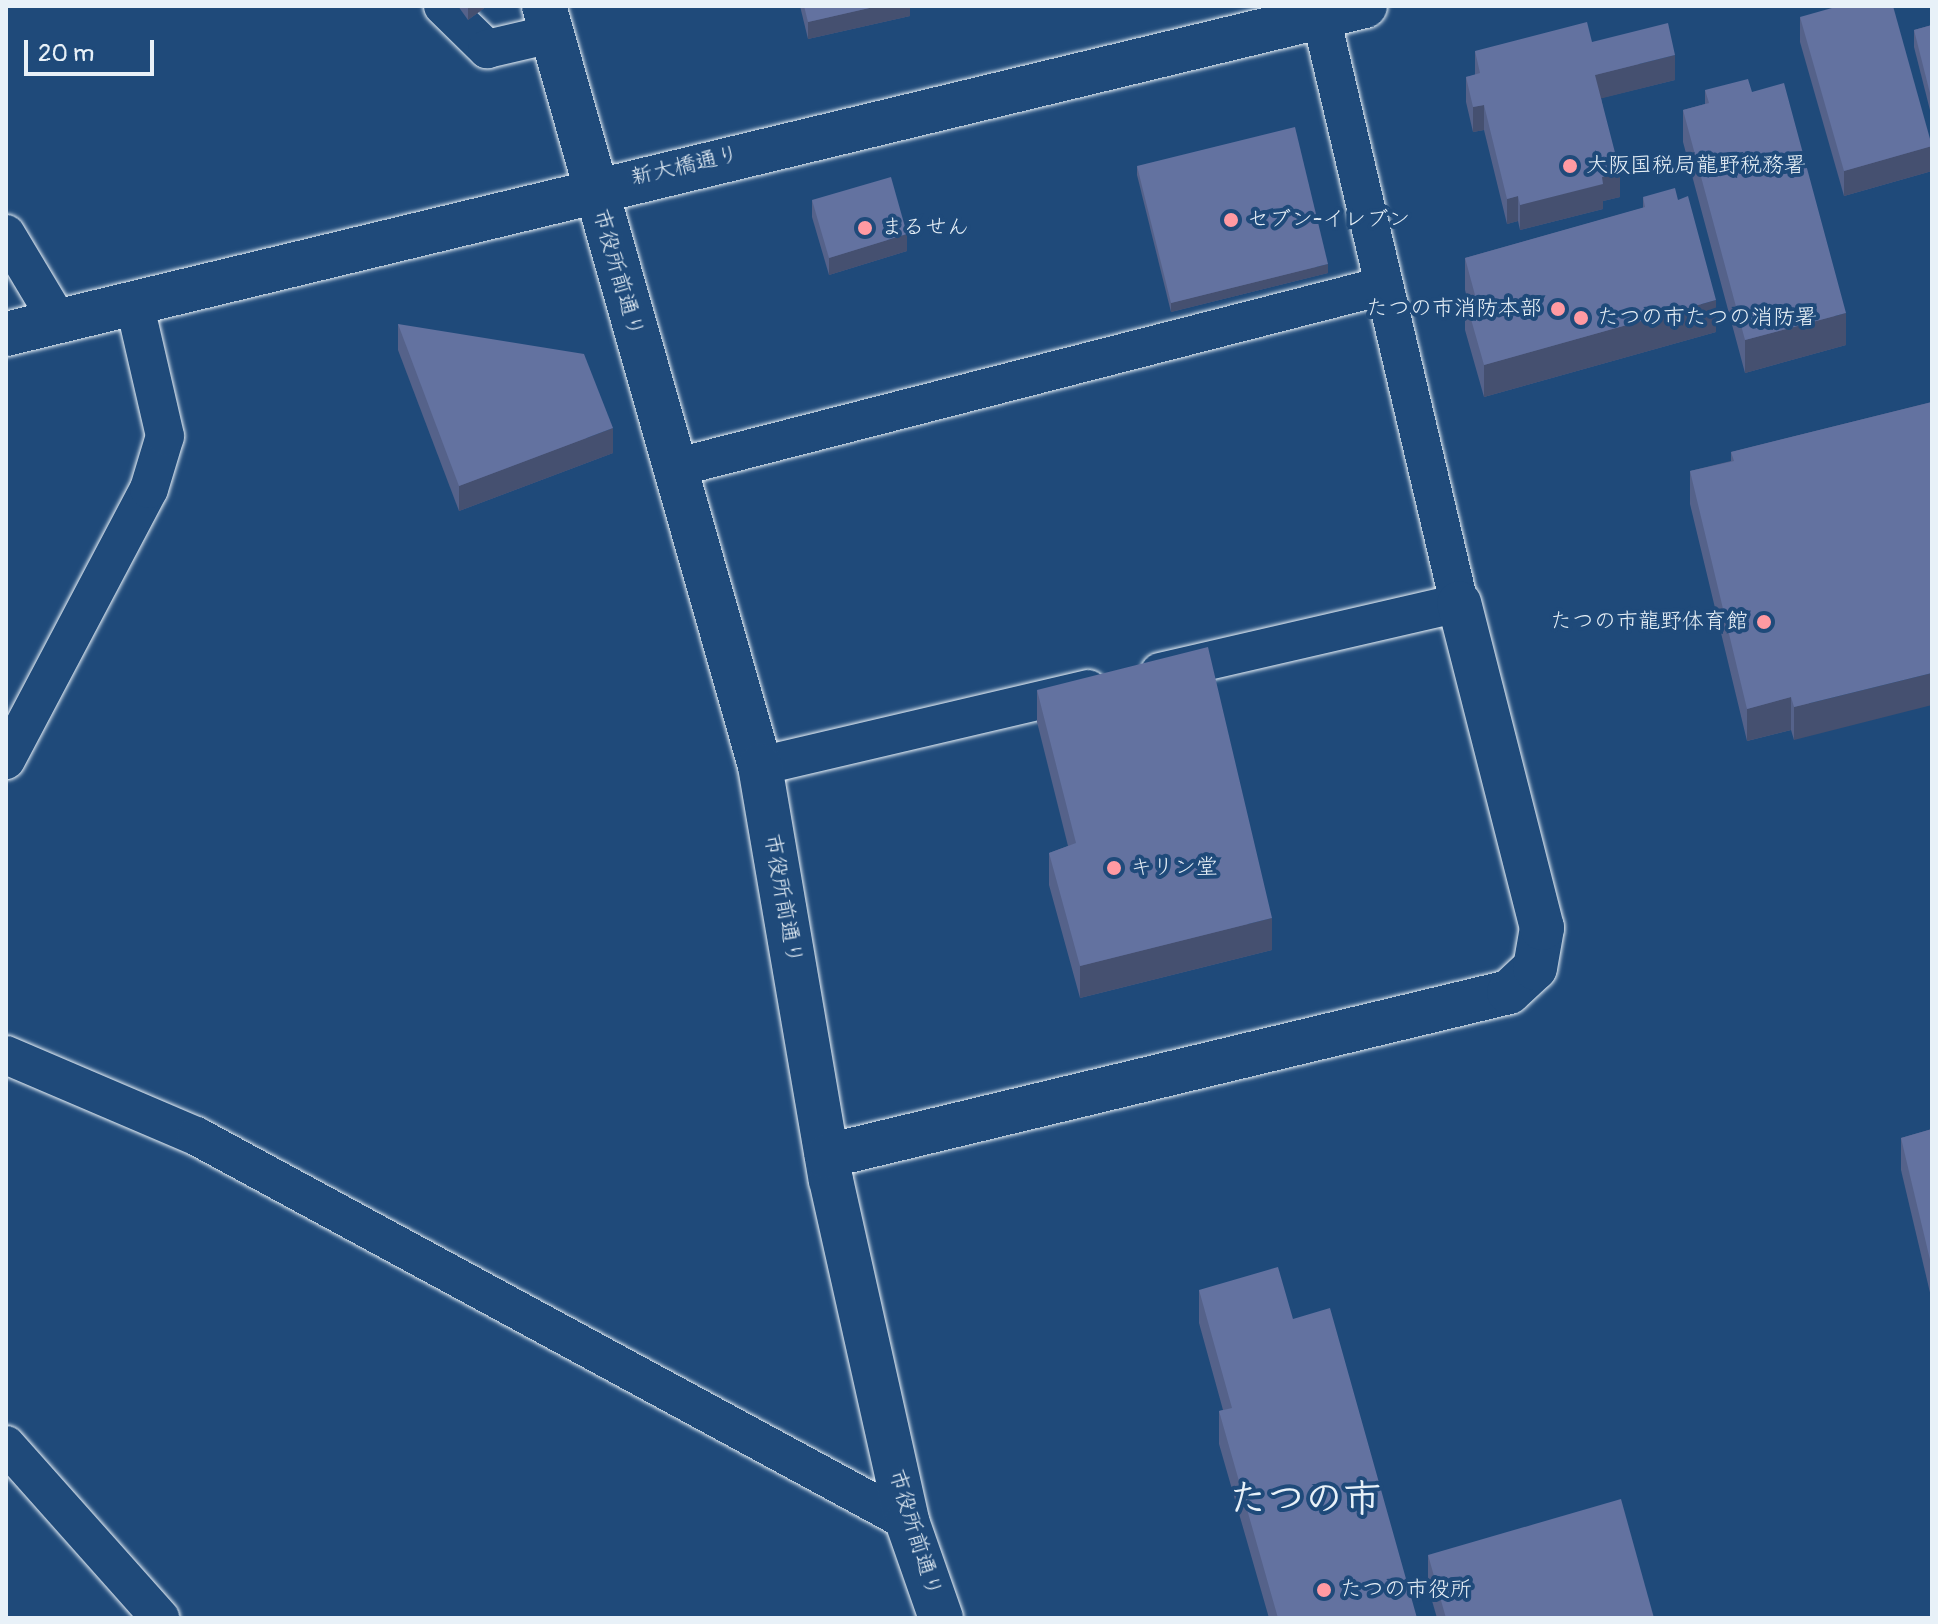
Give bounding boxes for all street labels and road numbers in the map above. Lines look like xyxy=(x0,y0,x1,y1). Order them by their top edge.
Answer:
street label: 新大橋通り xyxy=(628,141,742,191)
street label: 市役所前通り xyxy=(587,206,649,340)
street label: 市役所前通り xyxy=(759,832,807,966)
street label: 市役所前通り xyxy=(883,1466,947,1600)

